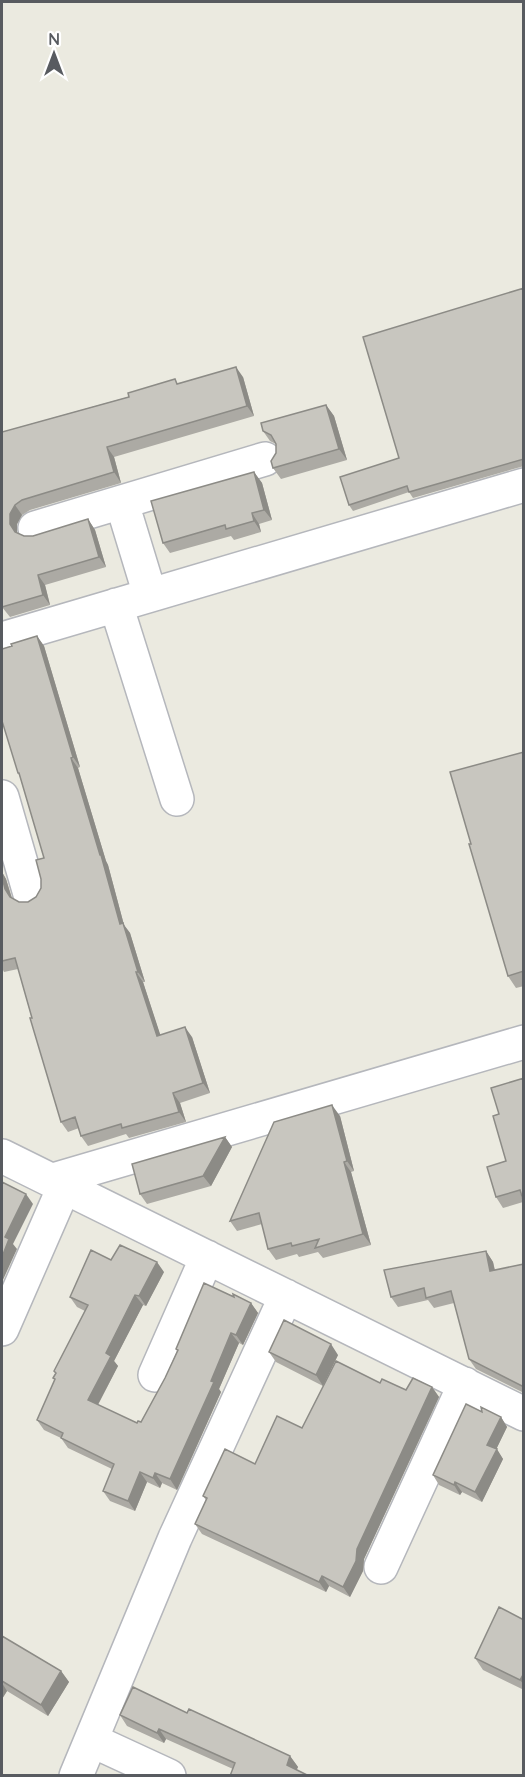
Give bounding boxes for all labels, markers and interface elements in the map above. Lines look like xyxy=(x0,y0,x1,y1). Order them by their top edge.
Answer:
north arrow xyxy=(24,24,84,84)
text: N xyxy=(48,29,60,49)

